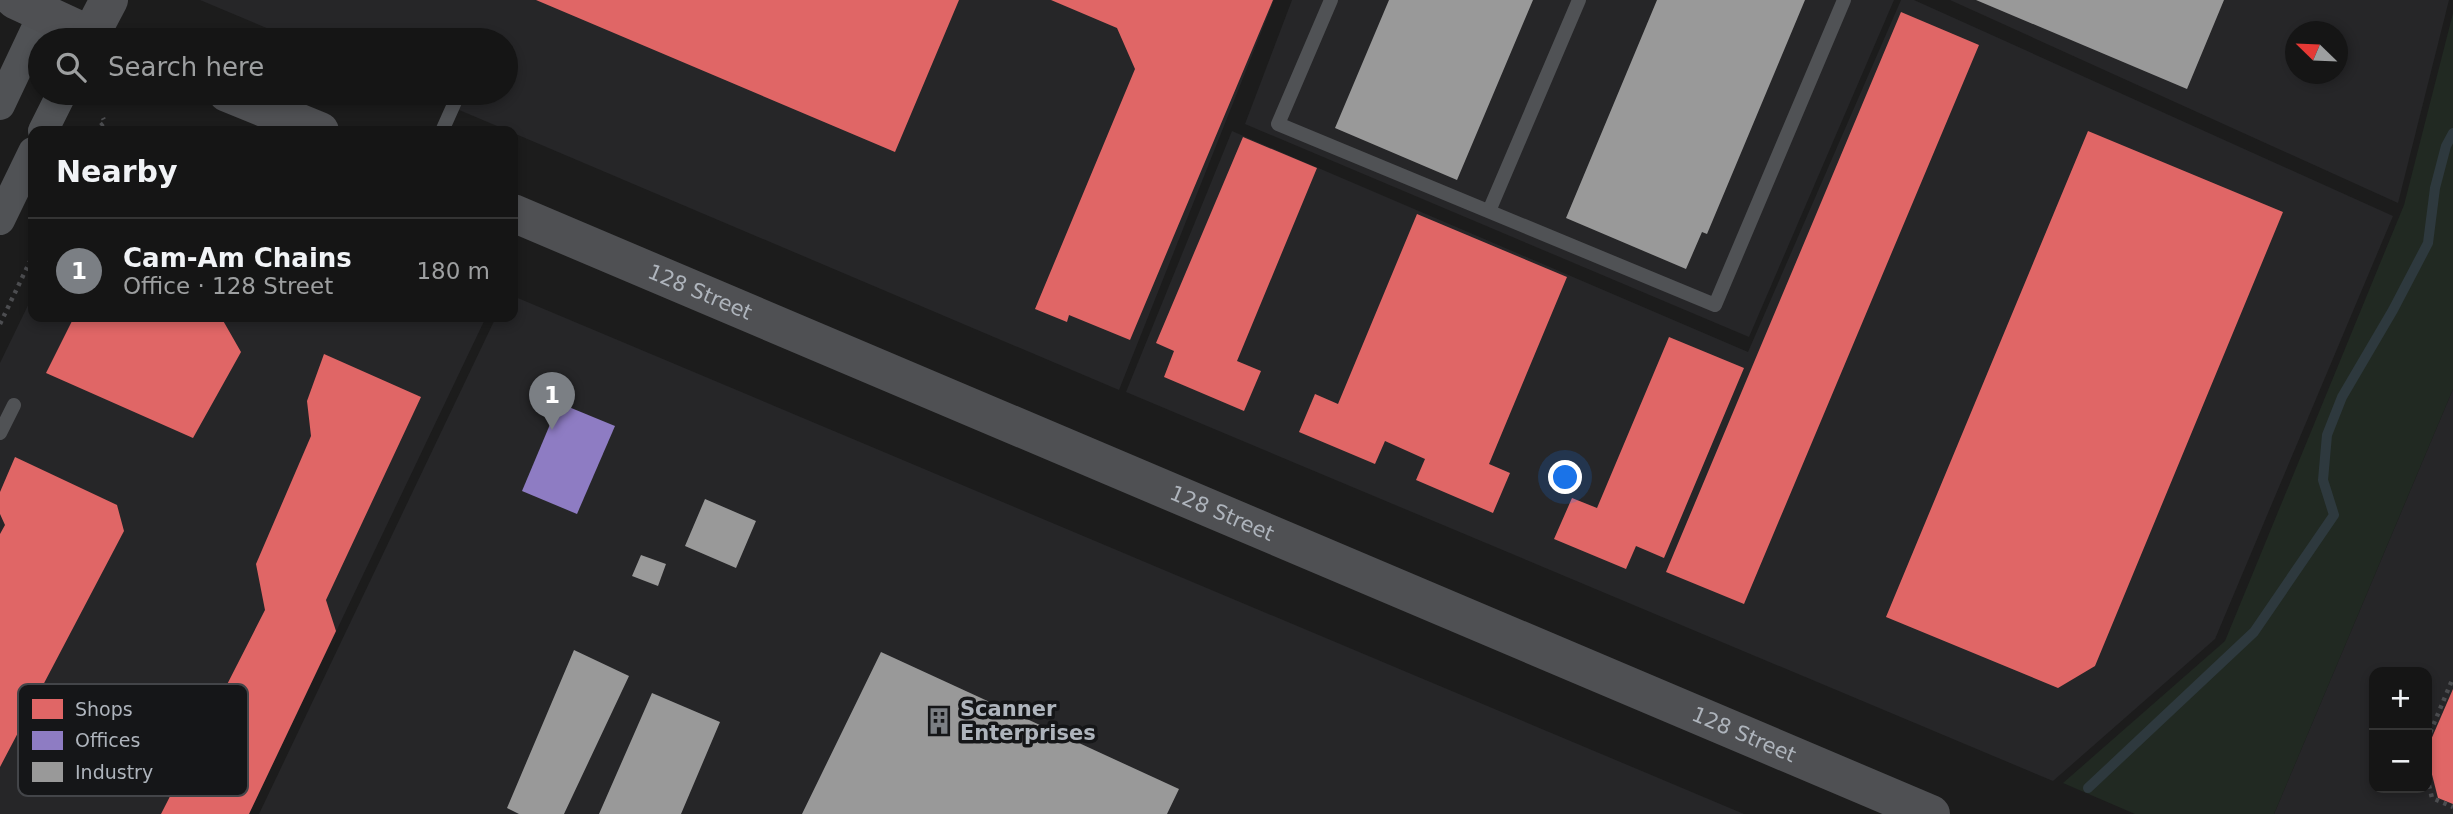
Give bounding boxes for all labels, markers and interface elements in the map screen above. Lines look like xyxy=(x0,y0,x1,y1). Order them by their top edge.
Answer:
north arrow xyxy=(2285,21,2348,84)
search box xyxy=(28,28,518,105)
icon: search xyxy=(52,48,90,86)
text: Search here xyxy=(108,52,264,82)
text: Nearby xyxy=(56,154,178,189)
text: Cam-Am Chains xyxy=(123,243,352,273)
text: 1 xyxy=(71,258,87,284)
text: 180 m xyxy=(416,258,490,284)
street label: 128 Street xyxy=(644,260,756,325)
text: Office · 128 Street xyxy=(123,273,333,299)
pin: 1 xyxy=(529,372,575,430)
your location xyxy=(1548,460,1582,494)
street label: 128 Street xyxy=(1166,481,1278,546)
map controls xyxy=(2369,667,2432,793)
button: + xyxy=(2369,667,2432,730)
legend xyxy=(18,684,248,796)
place label: Scanner Enterprises xyxy=(960,697,1096,745)
text: Shops xyxy=(75,698,133,720)
street label: 128 Street xyxy=(1688,702,1800,767)
building icon: Scanner Enterprises xyxy=(924,706,954,736)
text: Offices xyxy=(75,729,140,751)
button: − xyxy=(2369,730,2432,793)
text: Industry xyxy=(75,761,153,783)

